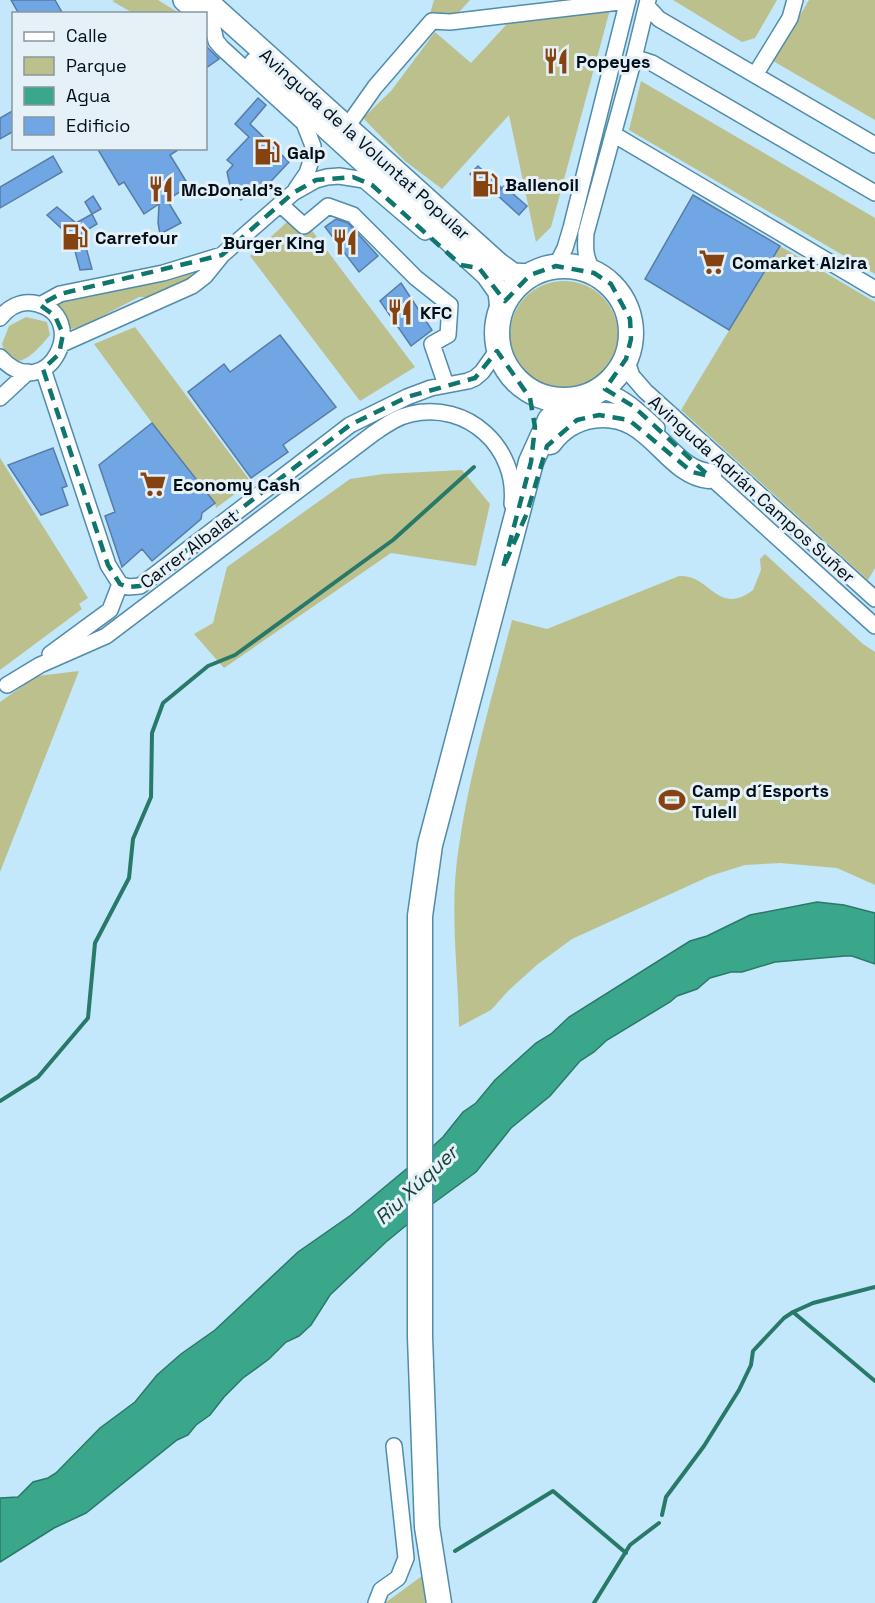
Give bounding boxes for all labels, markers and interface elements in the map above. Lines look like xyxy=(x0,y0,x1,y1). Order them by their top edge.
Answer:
legend xyxy=(12,12,207,150)
text: Calle xyxy=(66,24,107,47)
street label: Avinguda de la Voluntat Popular xyxy=(255,43,475,245)
restaurant icon: Popeyes xyxy=(541,46,571,76)
place label: Popeyes xyxy=(576,50,650,73)
text: Parque xyxy=(66,54,127,77)
text: Agua xyxy=(66,84,110,107)
text: Edificio xyxy=(66,114,130,137)
fuel station icon: Galp xyxy=(252,137,282,167)
place label: Galp xyxy=(287,141,326,164)
fuel station icon: Ballenoil xyxy=(470,169,500,199)
place label: Ballenoil xyxy=(505,173,579,196)
restaurant icon: McDonald's xyxy=(146,174,176,204)
place label: McDonald's xyxy=(181,178,283,201)
fuel station icon: Carrefour xyxy=(60,222,90,252)
place label: Carrefour xyxy=(95,226,178,249)
restaurant icon: Burger King xyxy=(330,227,360,257)
place label: Burger King xyxy=(223,231,325,254)
supermarket icon: Comarket Alzira xyxy=(697,247,727,277)
place label: Comarket Alzira xyxy=(732,251,868,274)
restaurant icon: KFC xyxy=(385,297,415,327)
place label: KFC xyxy=(420,301,452,324)
street label: Avinguda Adrián Campos Suñer xyxy=(644,390,860,588)
supermarket icon: Economy Cash xyxy=(138,469,168,499)
place label: Economy Cash xyxy=(173,473,300,496)
street label: Carrer Albalat xyxy=(135,505,243,593)
place label: Camp d´Esports Tulell xyxy=(692,779,829,823)
sports icon: Camp d´Esports Tulell xyxy=(657,785,687,815)
water label: Riu Xúquer xyxy=(369,1138,465,1230)

